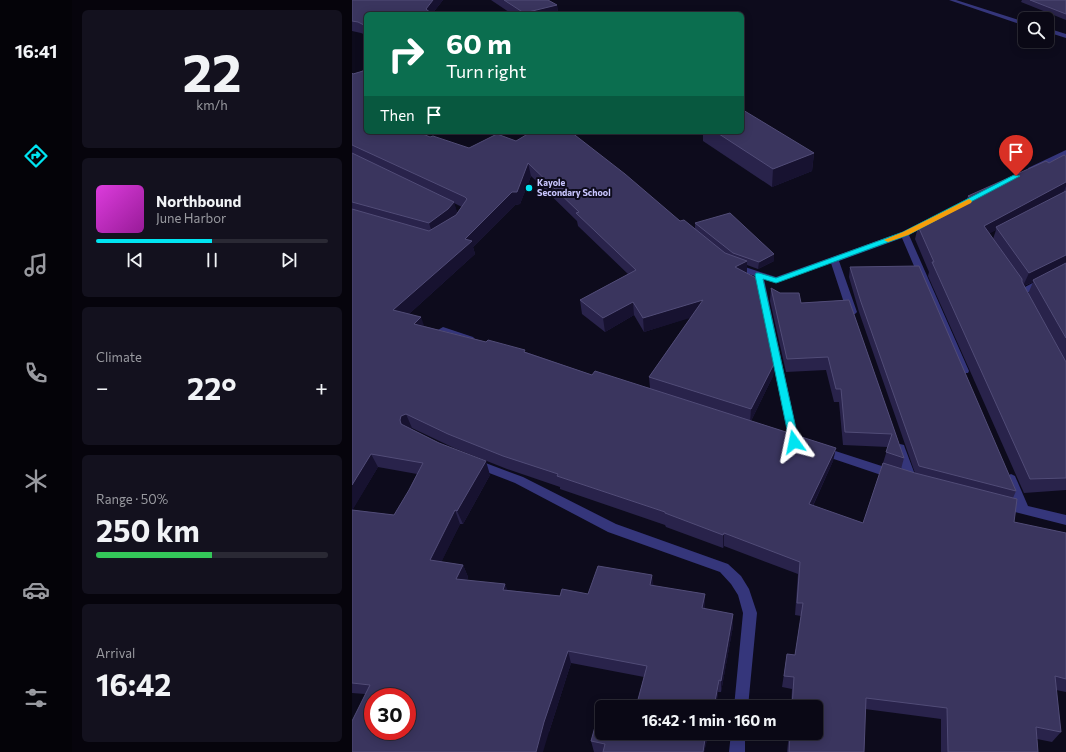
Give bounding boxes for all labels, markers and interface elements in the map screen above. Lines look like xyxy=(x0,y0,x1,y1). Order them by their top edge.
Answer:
map controls xyxy=(1018,12,1054,48)
button: search xyxy=(1018,12,1054,48)
text: 60 m xyxy=(446,26,512,60)
icon: right xyxy=(380,28,432,80)
text: 22 xyxy=(182,39,242,103)
text: 16:41 xyxy=(15,40,57,62)
text: Turn right xyxy=(446,60,526,82)
text: km/h xyxy=(196,97,228,113)
icon: arrive xyxy=(423,104,445,126)
text: Then xyxy=(380,106,415,124)
pin xyxy=(999,135,1033,176)
icon: arrive xyxy=(1005,141,1027,163)
icon: directions xyxy=(22,142,50,170)
place label: Kayole Secondary School xyxy=(537,177,611,198)
marker: Kayole Secondary School xyxy=(524,183,534,193)
text: Northbound xyxy=(156,192,241,210)
text: June Harbor xyxy=(156,210,226,226)
icon: previous xyxy=(124,249,146,271)
icon: pause xyxy=(201,249,223,271)
icon: next xyxy=(278,249,300,271)
icon: music xyxy=(22,251,50,279)
text: Climate xyxy=(96,349,142,365)
icon: phone xyxy=(22,359,50,387)
text: 22° xyxy=(187,369,237,406)
text: − xyxy=(96,374,109,401)
text: + xyxy=(315,374,328,401)
position arrow xyxy=(773,421,815,463)
icon: climate xyxy=(22,467,50,495)
text: Range · 50% xyxy=(96,491,168,507)
text: 250 km xyxy=(96,511,200,548)
icon: car xyxy=(22,576,50,604)
text: Arrival xyxy=(96,645,135,661)
text: 16:42 xyxy=(96,665,171,702)
icon: filters xyxy=(22,684,50,712)
speed limit sign: 30 xyxy=(364,688,416,740)
text: 16:42 · 1 min · 160 m xyxy=(642,711,776,729)

